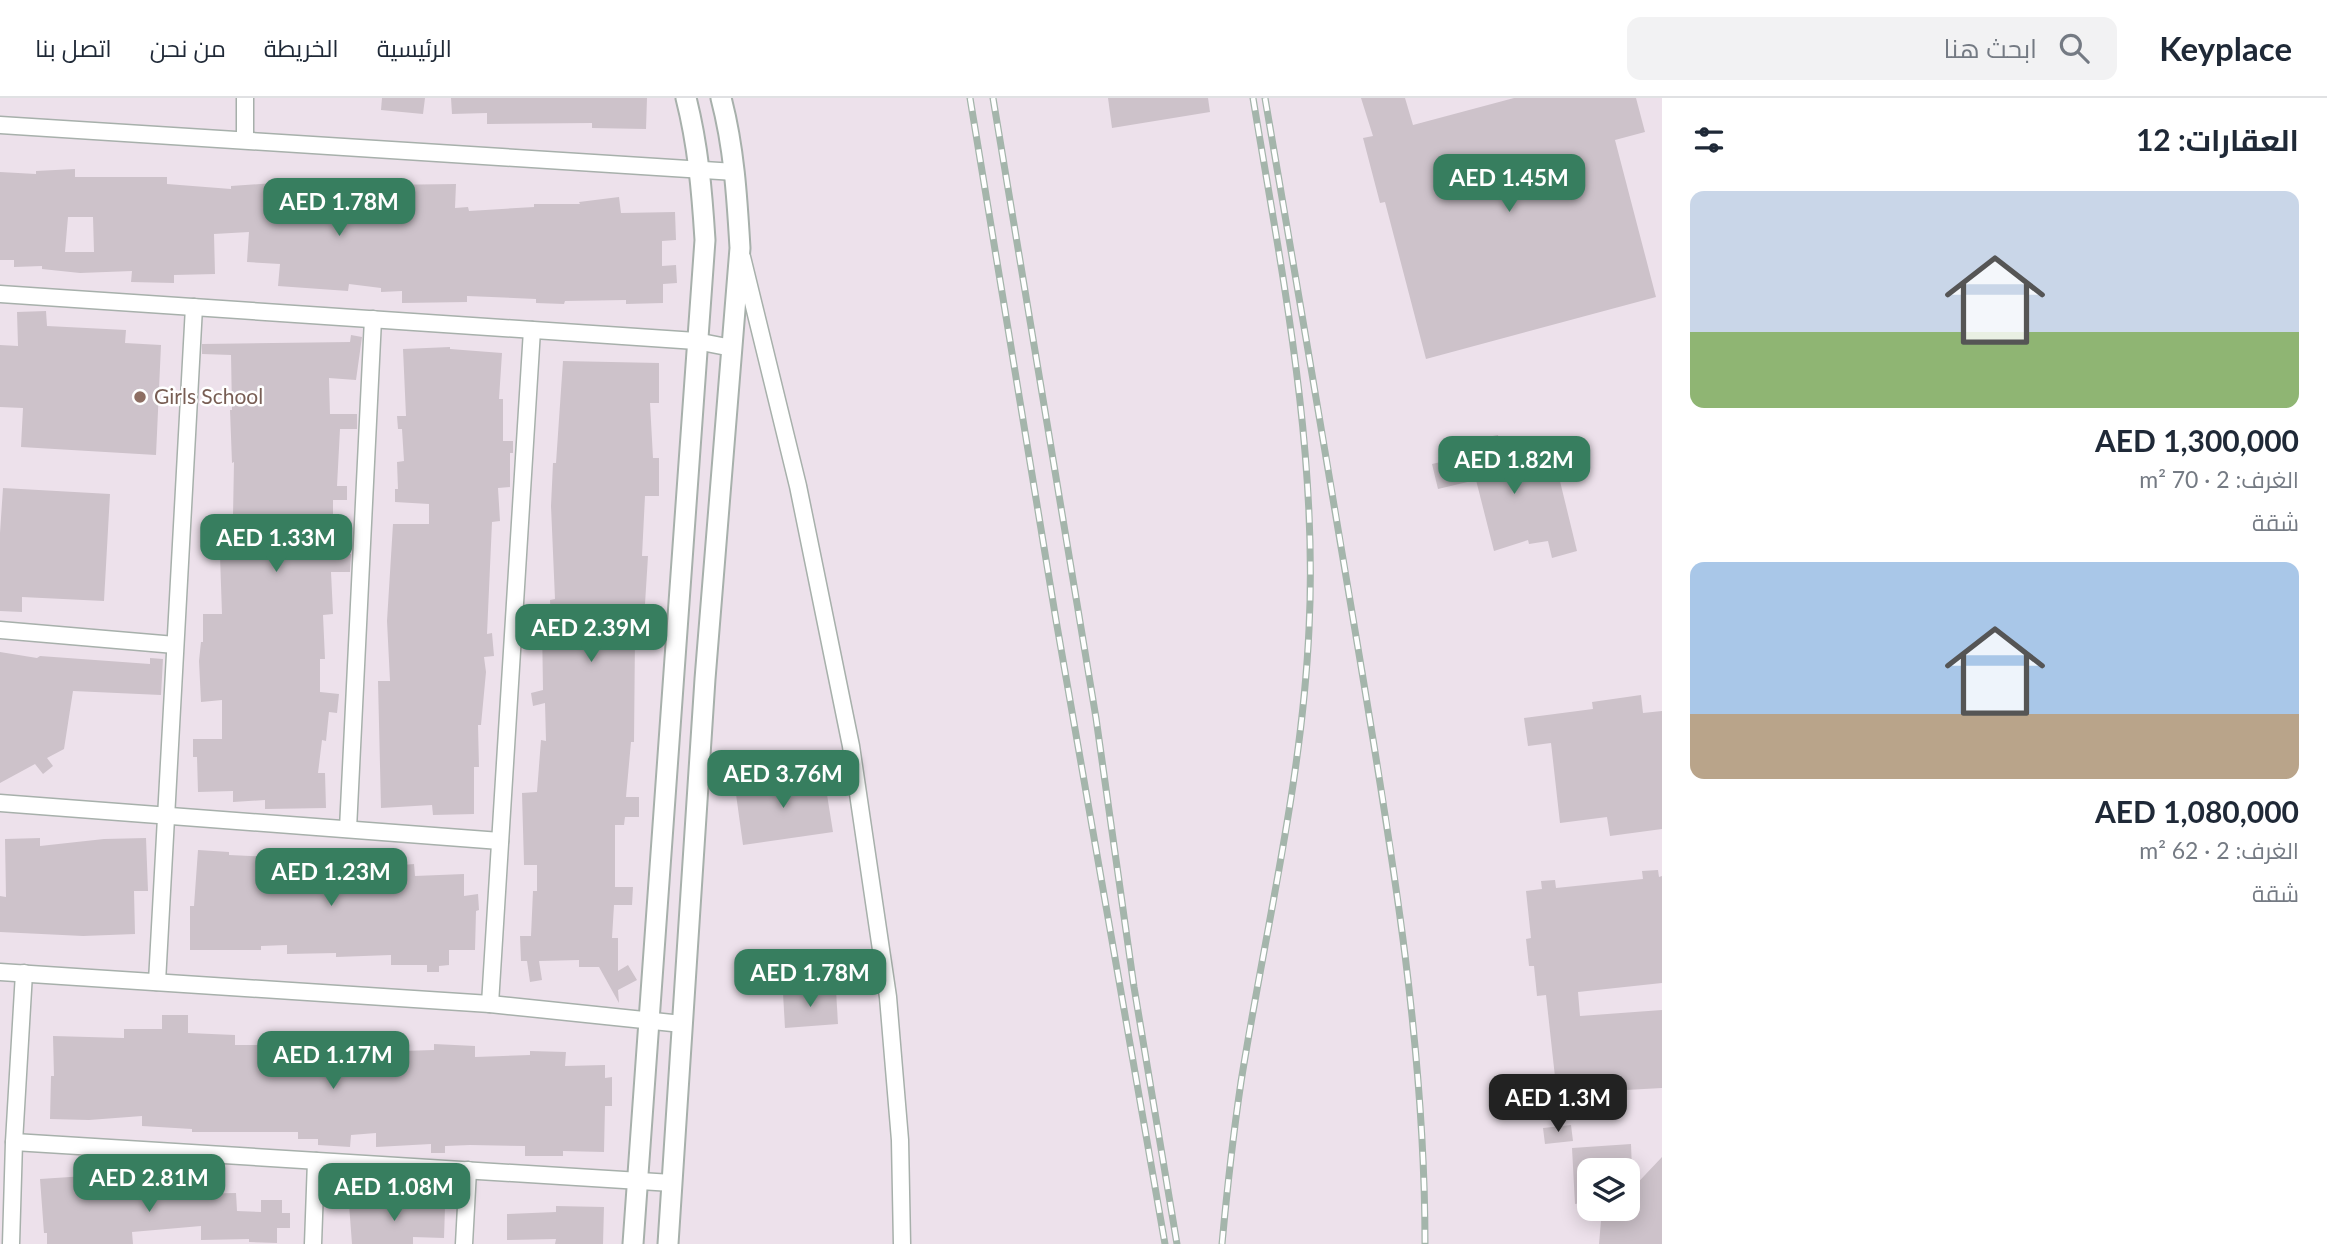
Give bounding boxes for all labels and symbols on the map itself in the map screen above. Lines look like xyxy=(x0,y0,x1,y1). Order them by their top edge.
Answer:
pin: AED 1.45M xyxy=(1429,155,1589,214)
pin: AED 1.78M xyxy=(259,178,419,238)
place label: Girls School xyxy=(154,383,263,408)
marker: Girls School xyxy=(132,389,148,405)
pin: AED 1.82M xyxy=(1434,436,1594,496)
pin: AED 1.33M xyxy=(196,514,356,574)
pin: AED 2.39M xyxy=(511,604,671,664)
pin: AED 3.76M xyxy=(703,750,863,810)
pin: AED 1.23M xyxy=(251,848,411,908)
pin: AED 1.78M xyxy=(730,950,890,1009)
pin: AED 1.17M xyxy=(253,1032,413,1091)
pin: AED 1.3M xyxy=(1486,1074,1630,1134)
pin: AED 2.81M xyxy=(69,1154,229,1214)
pin: AED 1.08M xyxy=(314,1164,474,1223)

